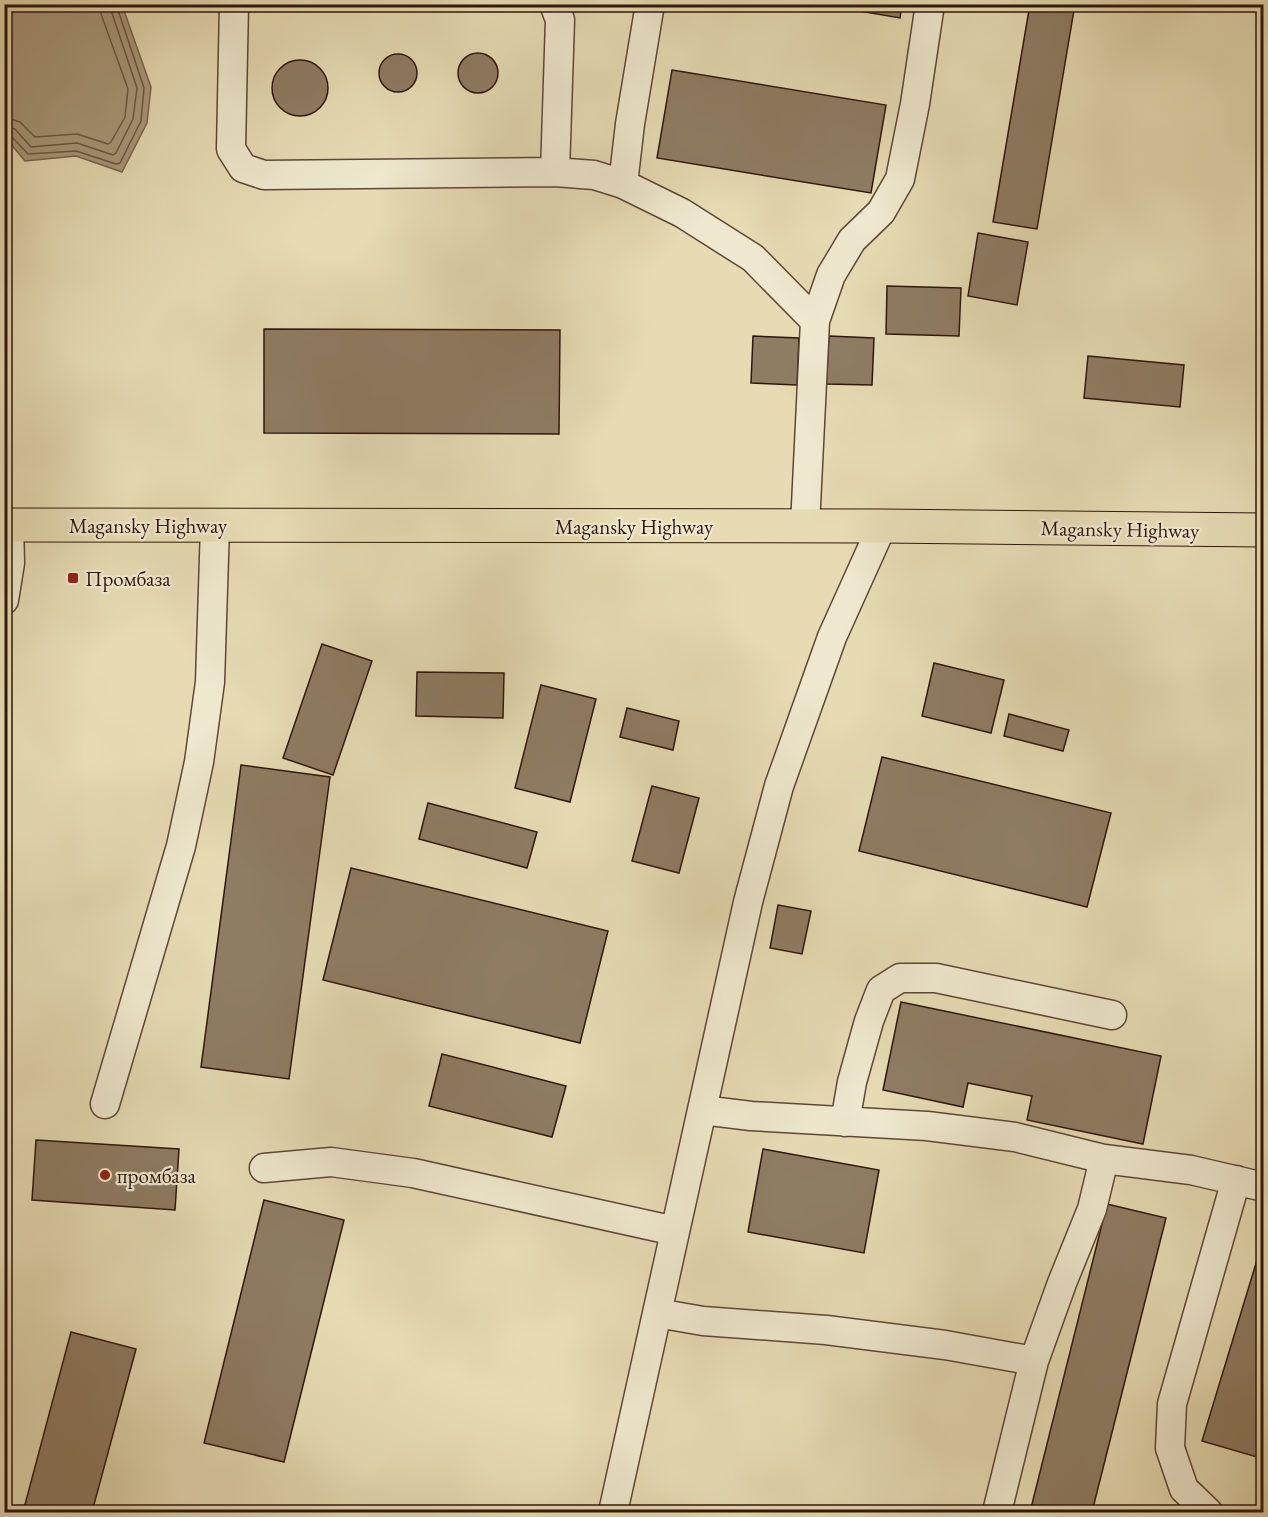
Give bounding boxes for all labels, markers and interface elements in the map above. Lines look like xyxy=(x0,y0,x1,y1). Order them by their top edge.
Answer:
street label: Magansky Highway xyxy=(69,512,228,539)
street label: Magansky Highway xyxy=(555,513,714,540)
street label: Magansky Highway xyxy=(1041,514,1200,544)
place label: Промбаза xyxy=(85,565,171,592)
marker: Промбаза xyxy=(66,571,80,585)
place label: промбаза xyxy=(117,1162,196,1189)
marker: промбаза xyxy=(98,1168,112,1182)

